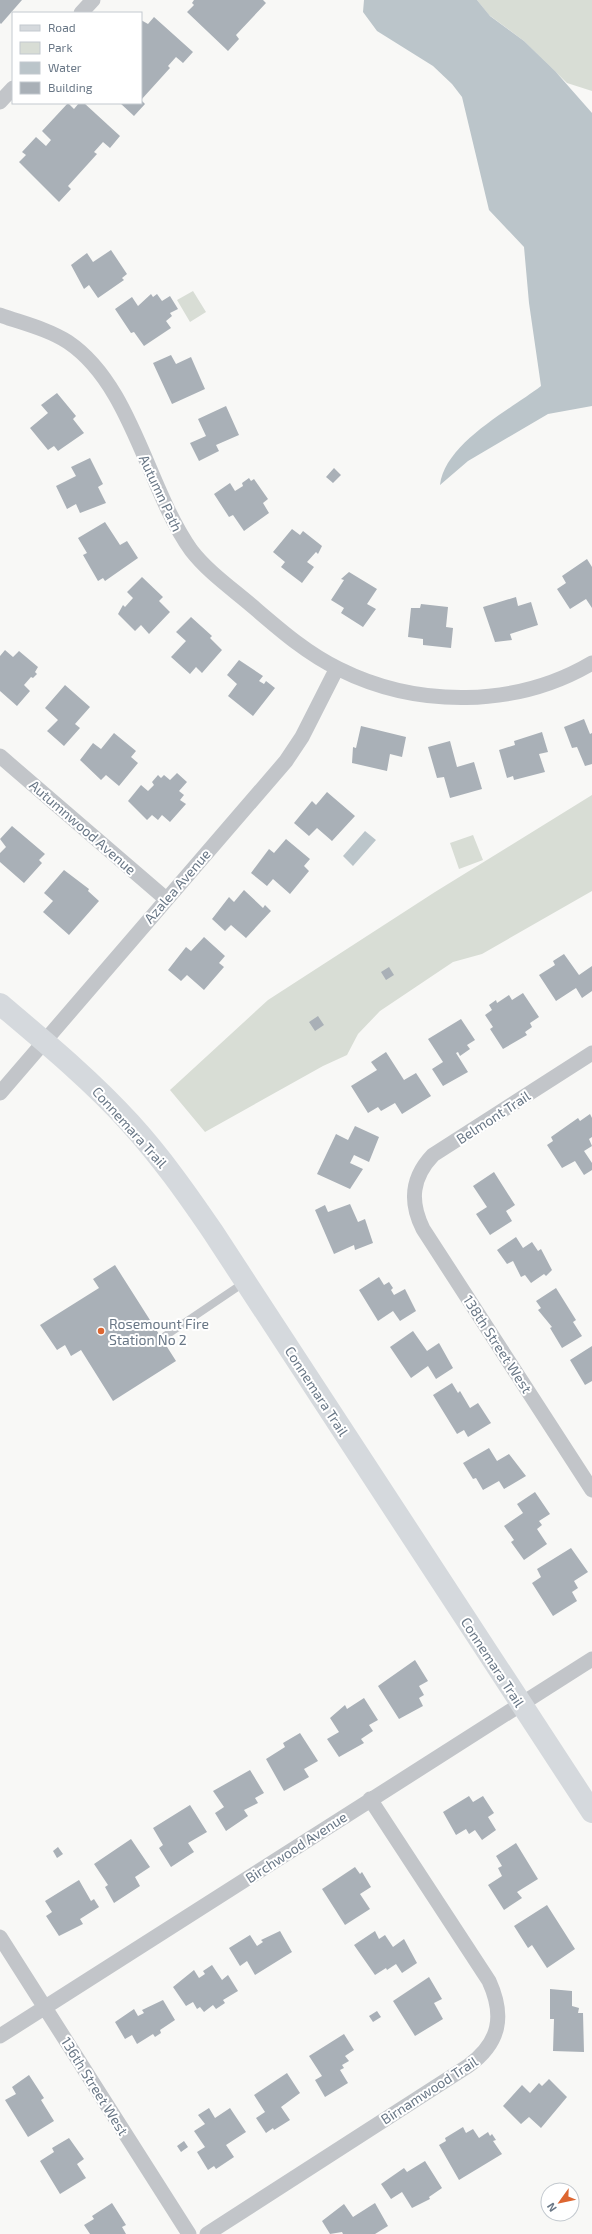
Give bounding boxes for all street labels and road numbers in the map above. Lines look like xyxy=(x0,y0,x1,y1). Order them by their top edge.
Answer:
street label: Autumn Path xyxy=(136,452,186,534)
street label: Autumnwood Avenue xyxy=(26,776,140,878)
street label: Azalea Avenue xyxy=(140,845,214,927)
street label: Connemara Trail xyxy=(89,1083,172,1172)
street label: Belmont Trail xyxy=(453,1086,534,1147)
street label: 138th Street West xyxy=(460,1292,536,1396)
street label: Connemara Trail xyxy=(282,1343,353,1440)
street label: Connemara Trail xyxy=(458,1614,529,1711)
street label: Birchwood Avenue xyxy=(242,1808,350,1886)
street label: 136th Street West xyxy=(58,2034,132,2138)
street label: Birnamwood Trail xyxy=(377,2052,481,2128)

